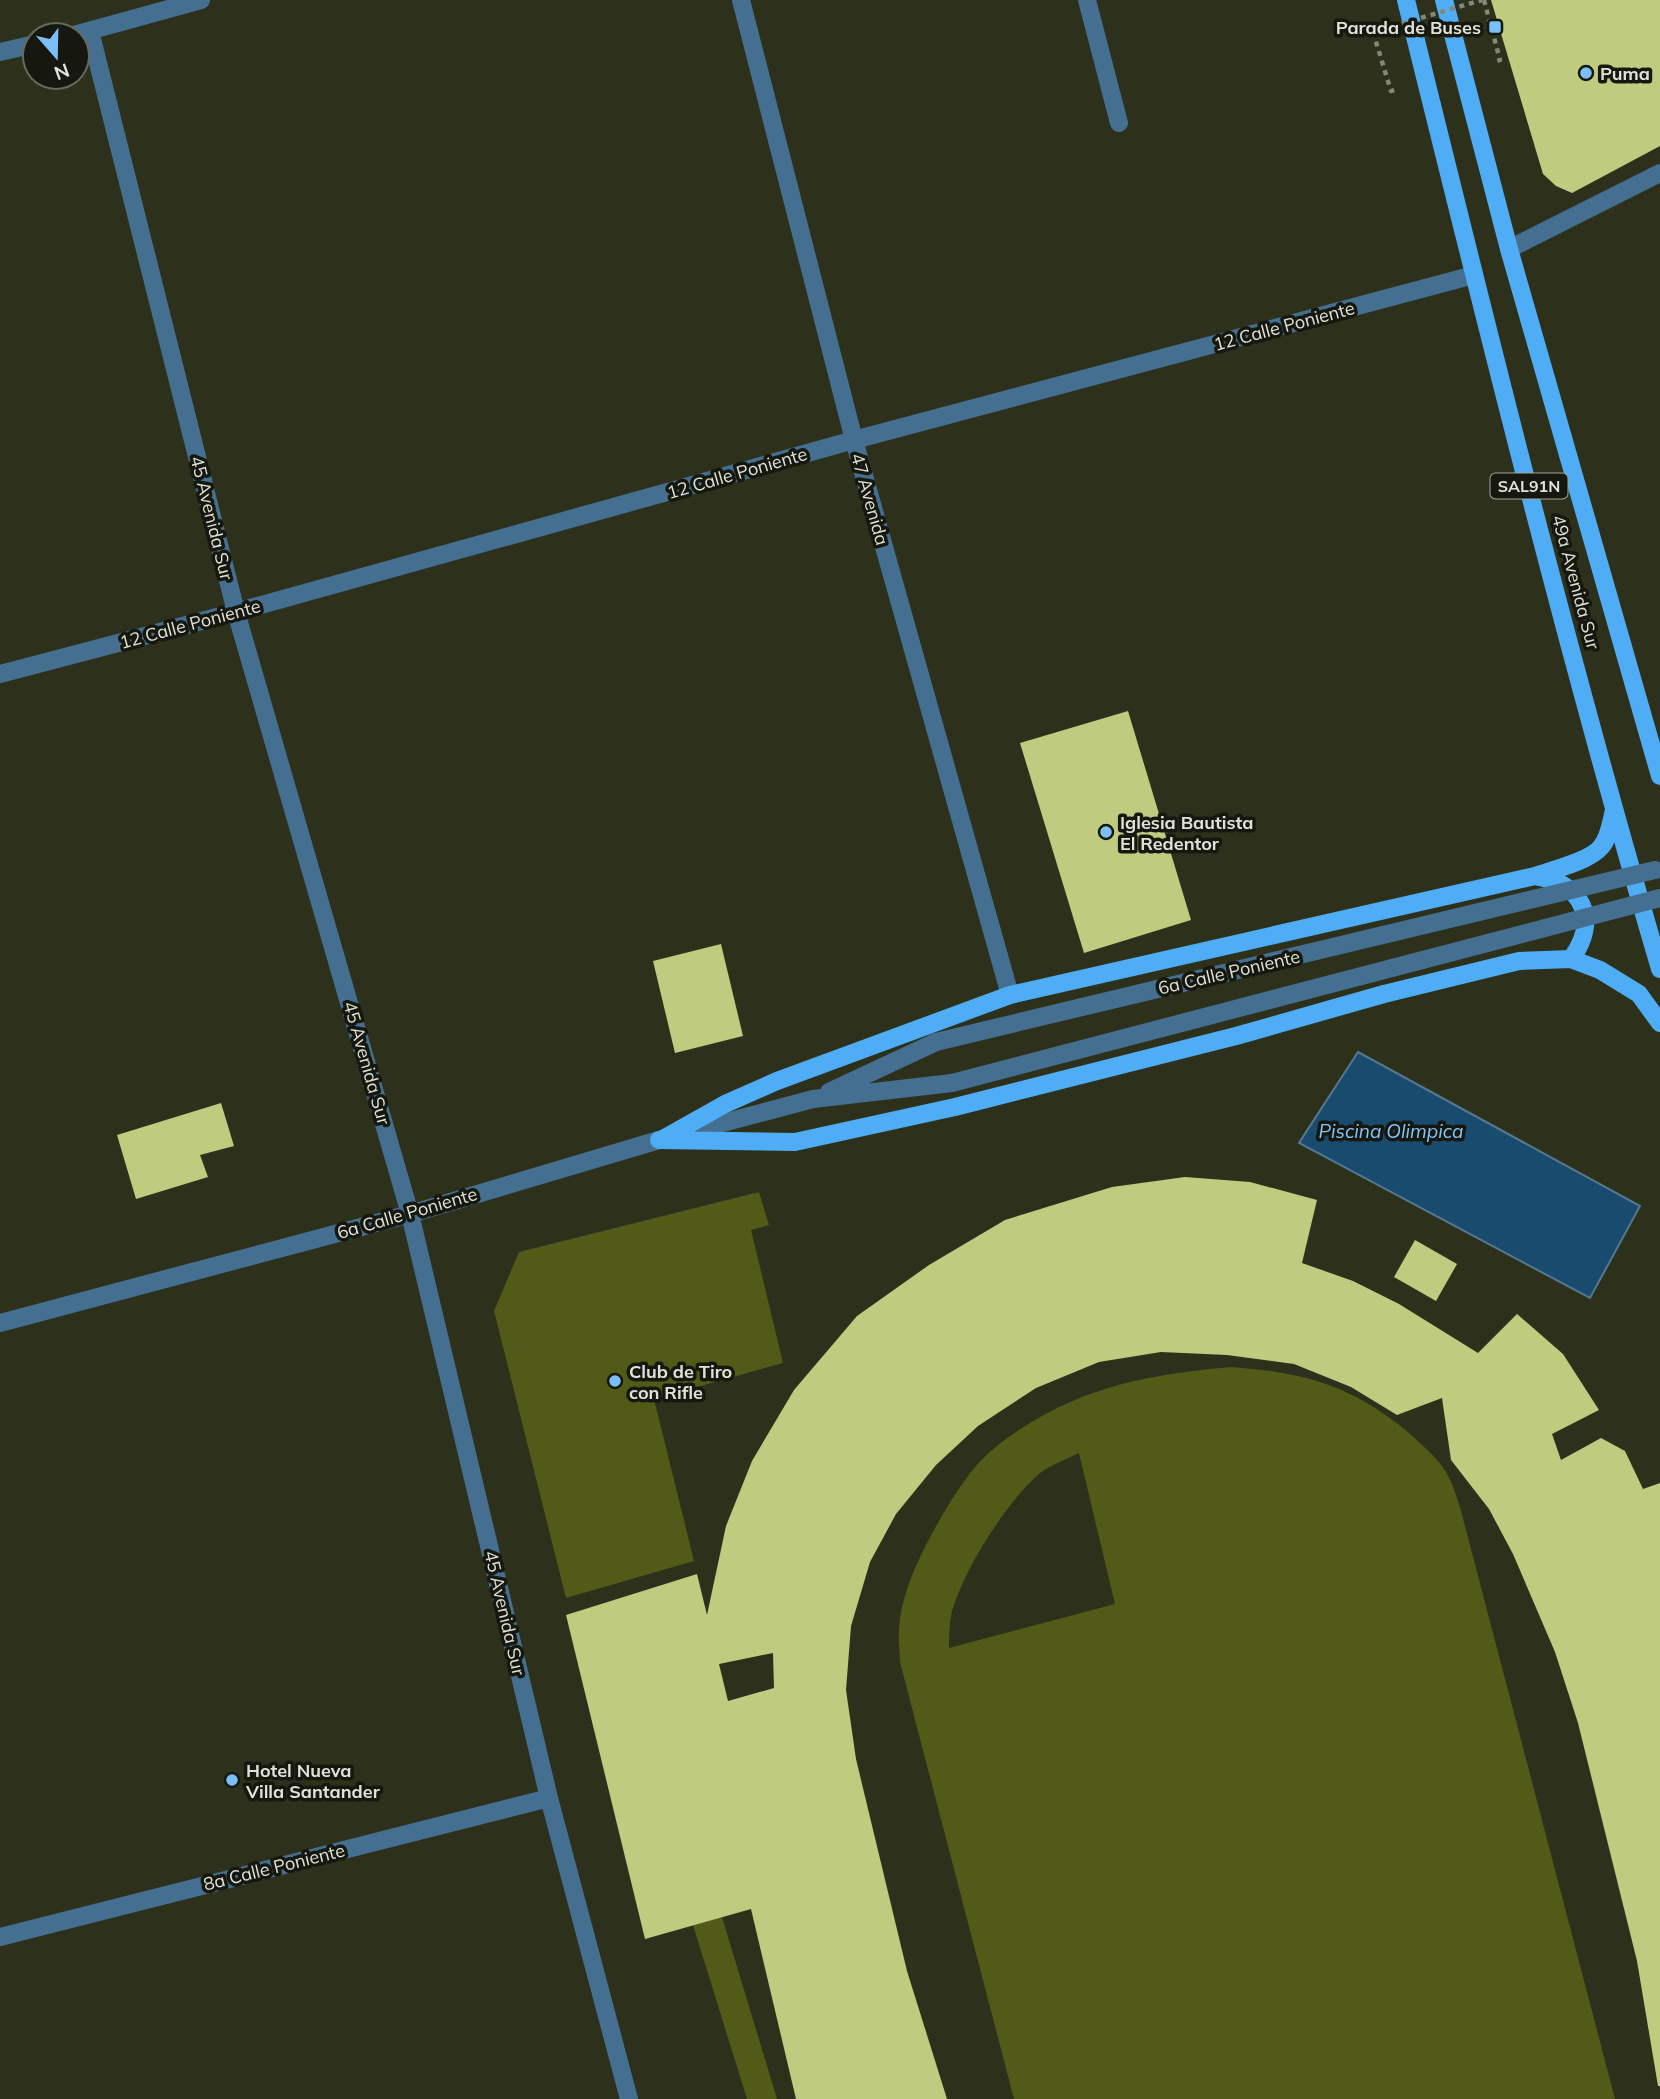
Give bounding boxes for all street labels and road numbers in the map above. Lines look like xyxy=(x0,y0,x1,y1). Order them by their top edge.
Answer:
street label: 12 Calle Poniente xyxy=(1211,296,1357,356)
street label: 12 Calle Poniente xyxy=(664,442,810,504)
street label: 47 Avenida xyxy=(846,450,894,548)
street label: 45 Avenida Sur xyxy=(185,453,239,583)
road number: SAL91N xyxy=(1490,474,1568,499)
street label: 49a Avenida Sur xyxy=(1547,512,1605,652)
street label: 12 Calle Poniente xyxy=(117,594,263,654)
street label: 6a Calle Poniente xyxy=(1156,944,1302,1000)
street label: 45 Avenida Sur xyxy=(338,999,396,1128)
street label: 6a Calle Poniente xyxy=(334,1182,480,1244)
street label: 45 Avenida Sur xyxy=(479,1548,531,1678)
street label: 8a Calle Poniente xyxy=(201,1838,347,1896)

